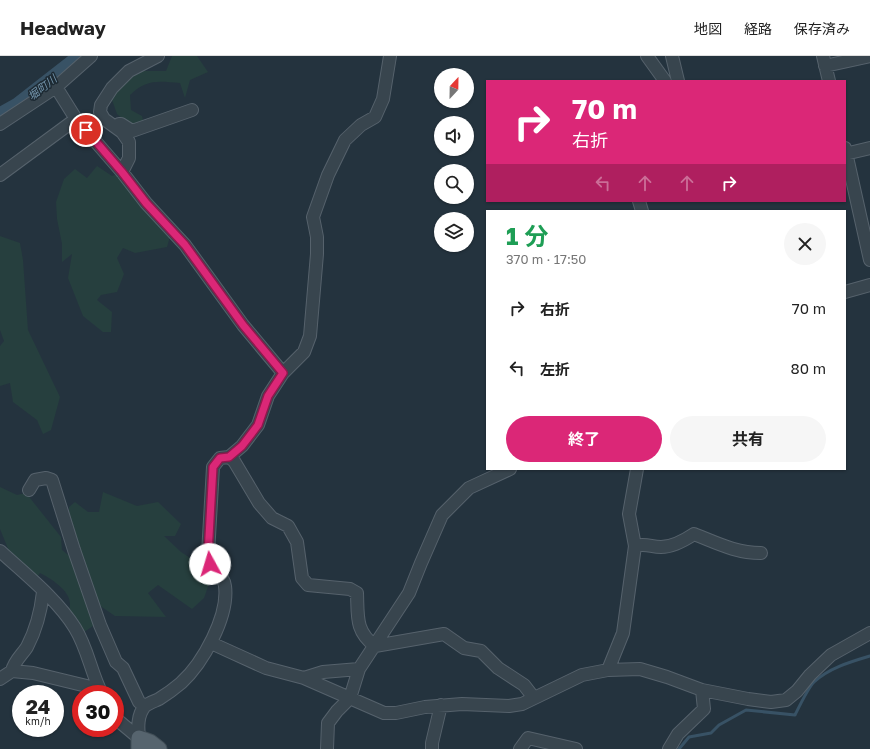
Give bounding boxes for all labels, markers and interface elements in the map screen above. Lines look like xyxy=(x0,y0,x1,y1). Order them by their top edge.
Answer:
text: Headway xyxy=(20,16,106,39)
text: 地図 xyxy=(694,20,722,37)
text: 経路 xyxy=(744,20,772,37)
text: 保存済み xyxy=(794,20,850,37)
north arrow xyxy=(434,68,474,108)
map controls xyxy=(434,68,474,252)
water label: 堀町川 xyxy=(25,71,60,102)
text: 70 m xyxy=(572,92,637,125)
icon: right xyxy=(506,96,558,148)
pin xyxy=(69,113,103,147)
button: sound xyxy=(434,116,474,156)
icon: arrive xyxy=(75,119,97,141)
text: 右折 xyxy=(572,129,608,151)
button: search xyxy=(434,164,474,204)
icon: left xyxy=(592,172,614,194)
icon: ahead xyxy=(634,172,656,194)
icon: ahead xyxy=(676,172,698,194)
icon: right xyxy=(718,172,740,194)
button: layers xyxy=(434,212,474,252)
text: 1 分 xyxy=(506,221,548,250)
button: close xyxy=(784,223,826,265)
text: 370 m · 17:50 xyxy=(506,251,586,267)
icon: right xyxy=(506,297,528,319)
text: 70 m xyxy=(792,299,826,317)
text: 右折 xyxy=(540,300,570,318)
icon: left xyxy=(506,357,528,379)
text: 80 m xyxy=(791,359,826,377)
text: 左折 xyxy=(540,360,570,378)
button: 終了 xyxy=(506,416,662,462)
button: 共有 xyxy=(670,416,826,462)
position arrow xyxy=(189,543,231,585)
speed limit sign: 30 xyxy=(72,685,124,737)
text: 24 xyxy=(26,694,50,718)
text: km/h xyxy=(25,715,51,727)

